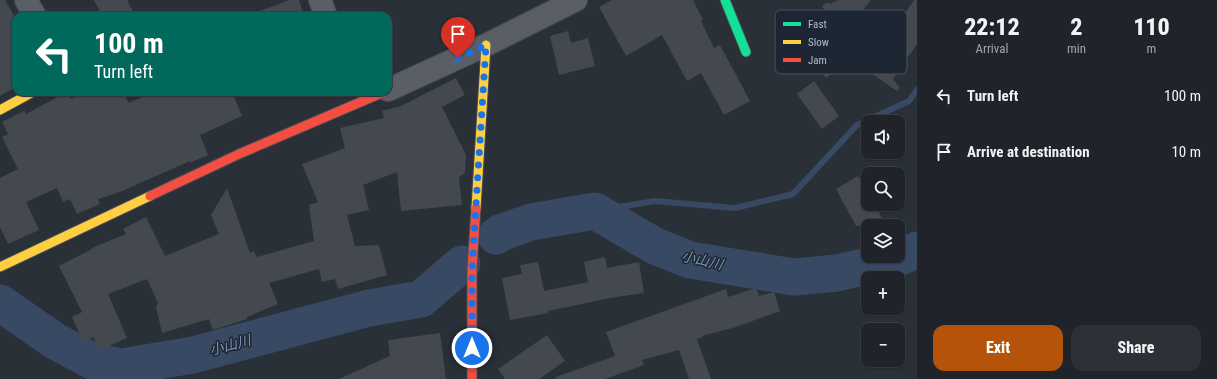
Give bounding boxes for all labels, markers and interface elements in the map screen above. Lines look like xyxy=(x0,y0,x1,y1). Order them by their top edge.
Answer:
legend xyxy=(775,10,907,74)
text: 22:12 xyxy=(964,13,1020,41)
text: 2 xyxy=(1070,13,1083,41)
text: 110 xyxy=(1133,13,1170,41)
pin xyxy=(441,17,475,58)
text: Fast xyxy=(808,18,827,31)
icon: arrive xyxy=(447,23,469,45)
text: 100 m xyxy=(94,27,164,60)
icon: left xyxy=(28,28,80,80)
text: Slow xyxy=(808,36,829,49)
text: Arrival xyxy=(975,41,1009,56)
text: min xyxy=(1067,41,1086,56)
text: m xyxy=(1147,41,1156,56)
text: Jam xyxy=(808,54,827,67)
text: Turn left xyxy=(94,61,153,82)
icon: left xyxy=(933,85,955,107)
text: Turn left xyxy=(967,87,1018,105)
text: 100 m xyxy=(1164,87,1201,105)
map controls xyxy=(861,115,905,367)
button: sound xyxy=(861,115,905,159)
icon: arrive xyxy=(933,141,955,163)
text: Arrive at destination xyxy=(967,143,1090,161)
text: 10 m xyxy=(1171,143,1201,161)
button: search xyxy=(861,167,905,211)
button: layers xyxy=(861,219,905,263)
water label: 小山川 xyxy=(680,247,726,273)
button: + xyxy=(861,271,905,315)
button: − xyxy=(861,323,905,367)
button: Exit xyxy=(933,325,1063,371)
button: Share xyxy=(1071,325,1201,371)
position arrow xyxy=(451,327,493,369)
water label: 小山川 xyxy=(208,331,254,358)

